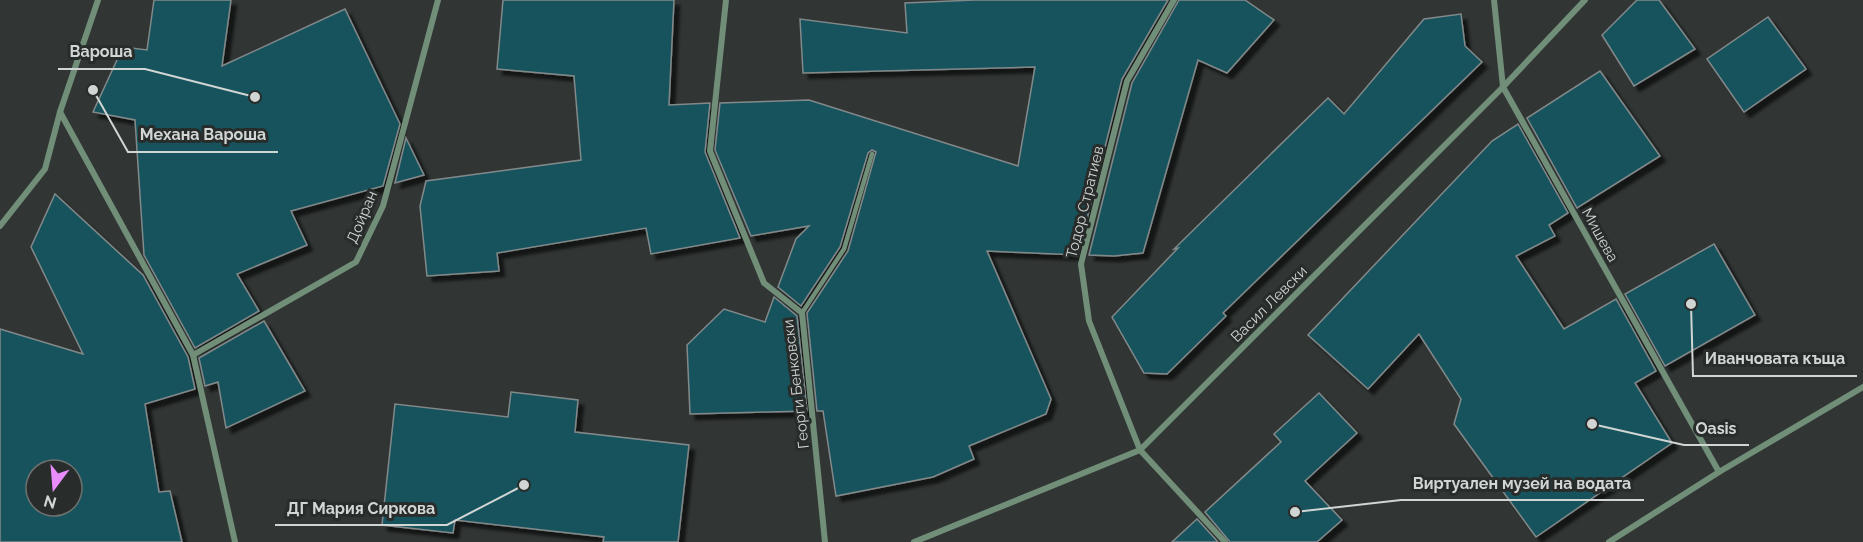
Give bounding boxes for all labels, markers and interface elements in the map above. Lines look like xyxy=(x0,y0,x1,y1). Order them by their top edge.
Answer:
callout: Вароша xyxy=(58,35,145,69)
text: Вароша xyxy=(70,42,132,61)
callout: Механа Вароша xyxy=(128,118,278,152)
text: Механа Вароша xyxy=(140,125,266,144)
street label: Тодор Стратиев xyxy=(1062,144,1108,260)
street label: Дойран xyxy=(343,188,381,246)
street label: Мишева xyxy=(1578,205,1622,265)
street label: Васил Левски xyxy=(1227,262,1311,346)
street label: Георги Бенковски xyxy=(779,318,813,450)
callout: Иванчовата къща xyxy=(1693,342,1857,376)
text: Иванчовата къща xyxy=(1705,349,1845,368)
callout: Oasis xyxy=(1684,411,1749,445)
text: Oasis xyxy=(1695,419,1737,438)
north arrow xyxy=(24,458,84,518)
callout: Виртуален музей на водата xyxy=(1401,466,1644,500)
text: Виртуален музей на водата xyxy=(1413,474,1631,493)
text: N xyxy=(42,491,58,513)
callout: ДГ Мария Сиркова xyxy=(275,491,447,525)
text: ДГ Мария Сиркова xyxy=(287,499,435,518)

